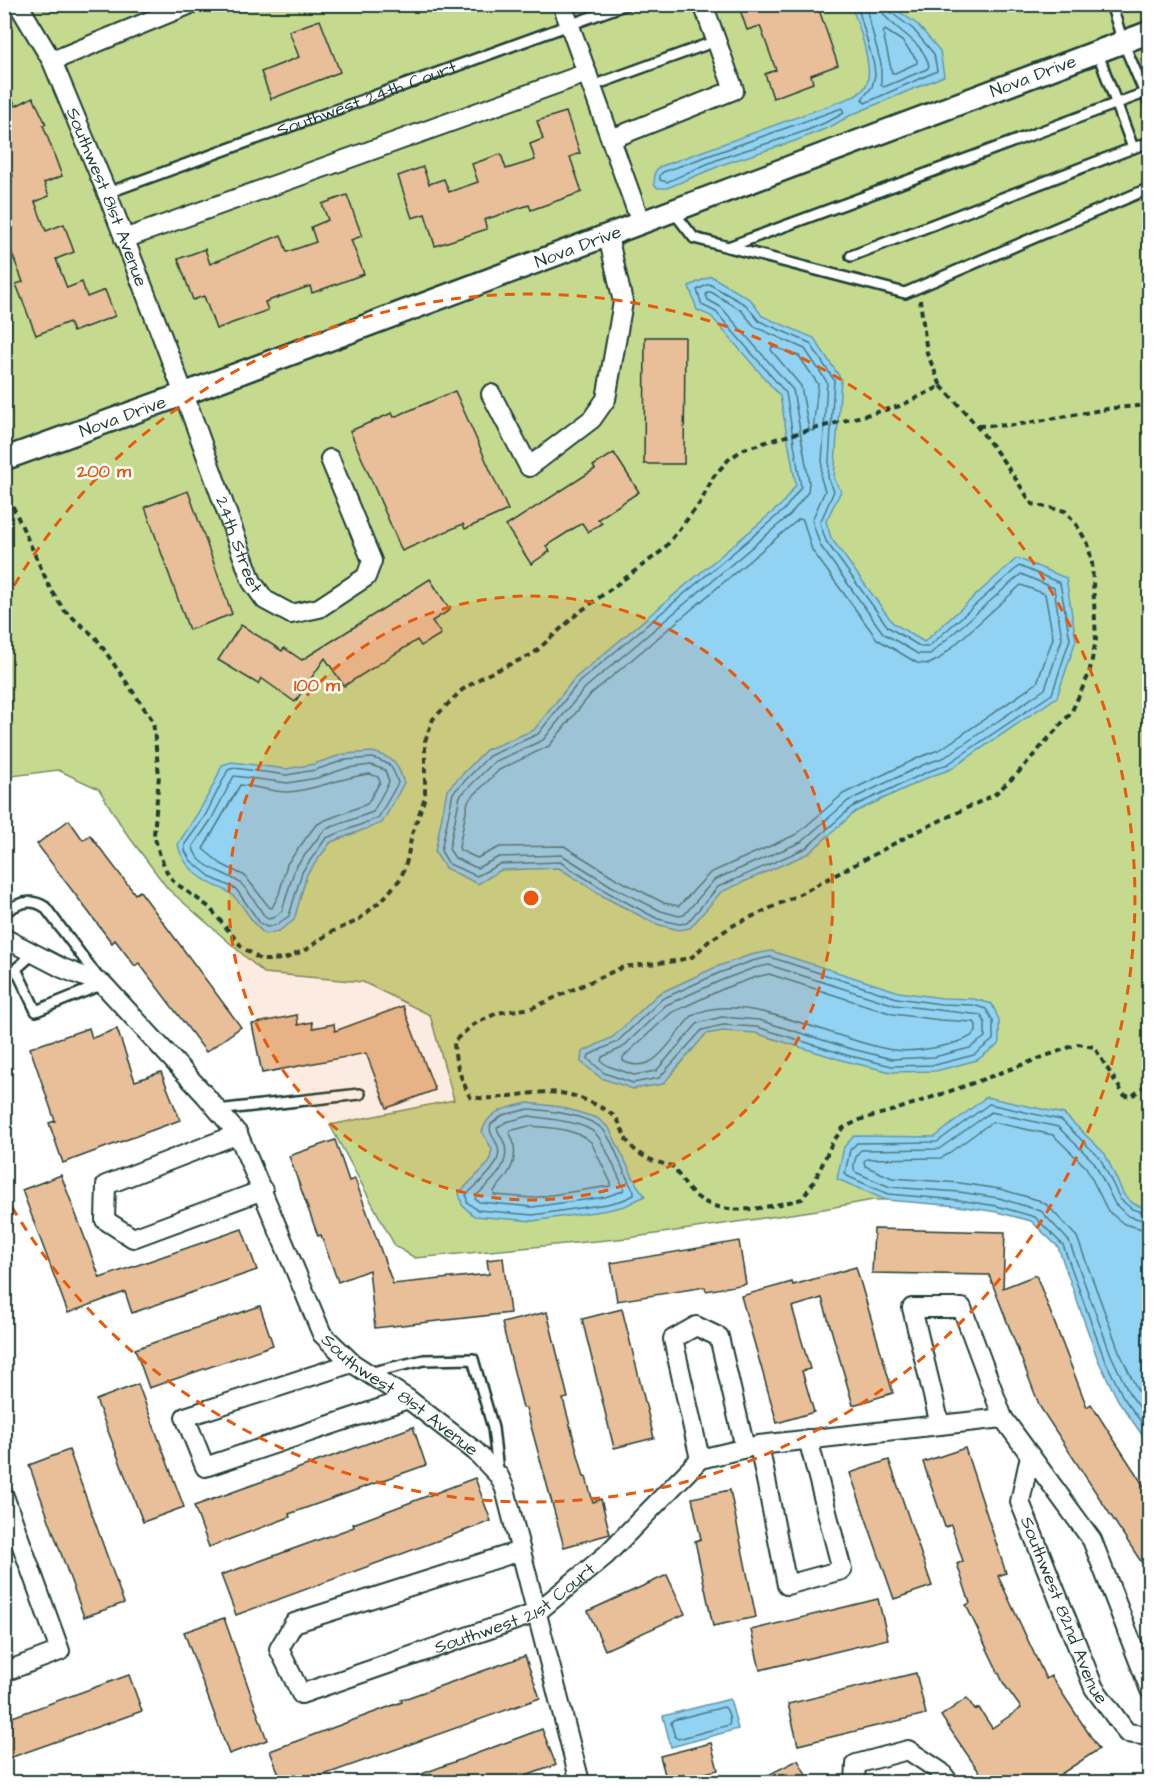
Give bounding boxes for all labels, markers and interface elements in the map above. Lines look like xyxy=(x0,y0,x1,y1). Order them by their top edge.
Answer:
street label: Nova Drive xyxy=(986,48,1080,103)
street label: Southwest 24th Court xyxy=(273,54,461,143)
street label: Southwest 81st Avenue xyxy=(60,103,154,290)
street label: Nova Drive xyxy=(531,219,625,274)
street label: Nova Drive xyxy=(76,389,170,443)
text: 200 m xyxy=(76,459,132,484)
street label: 24th Street xyxy=(210,493,269,599)
text: 100 m xyxy=(294,673,341,698)
centre of rings xyxy=(521,888,541,908)
street label: Southwest 81st Avenue xyxy=(316,1327,484,1462)
street label: Southwest 82nd Avenue xyxy=(1014,1513,1114,1709)
street label: Southwest 21st Court xyxy=(431,1556,601,1660)

